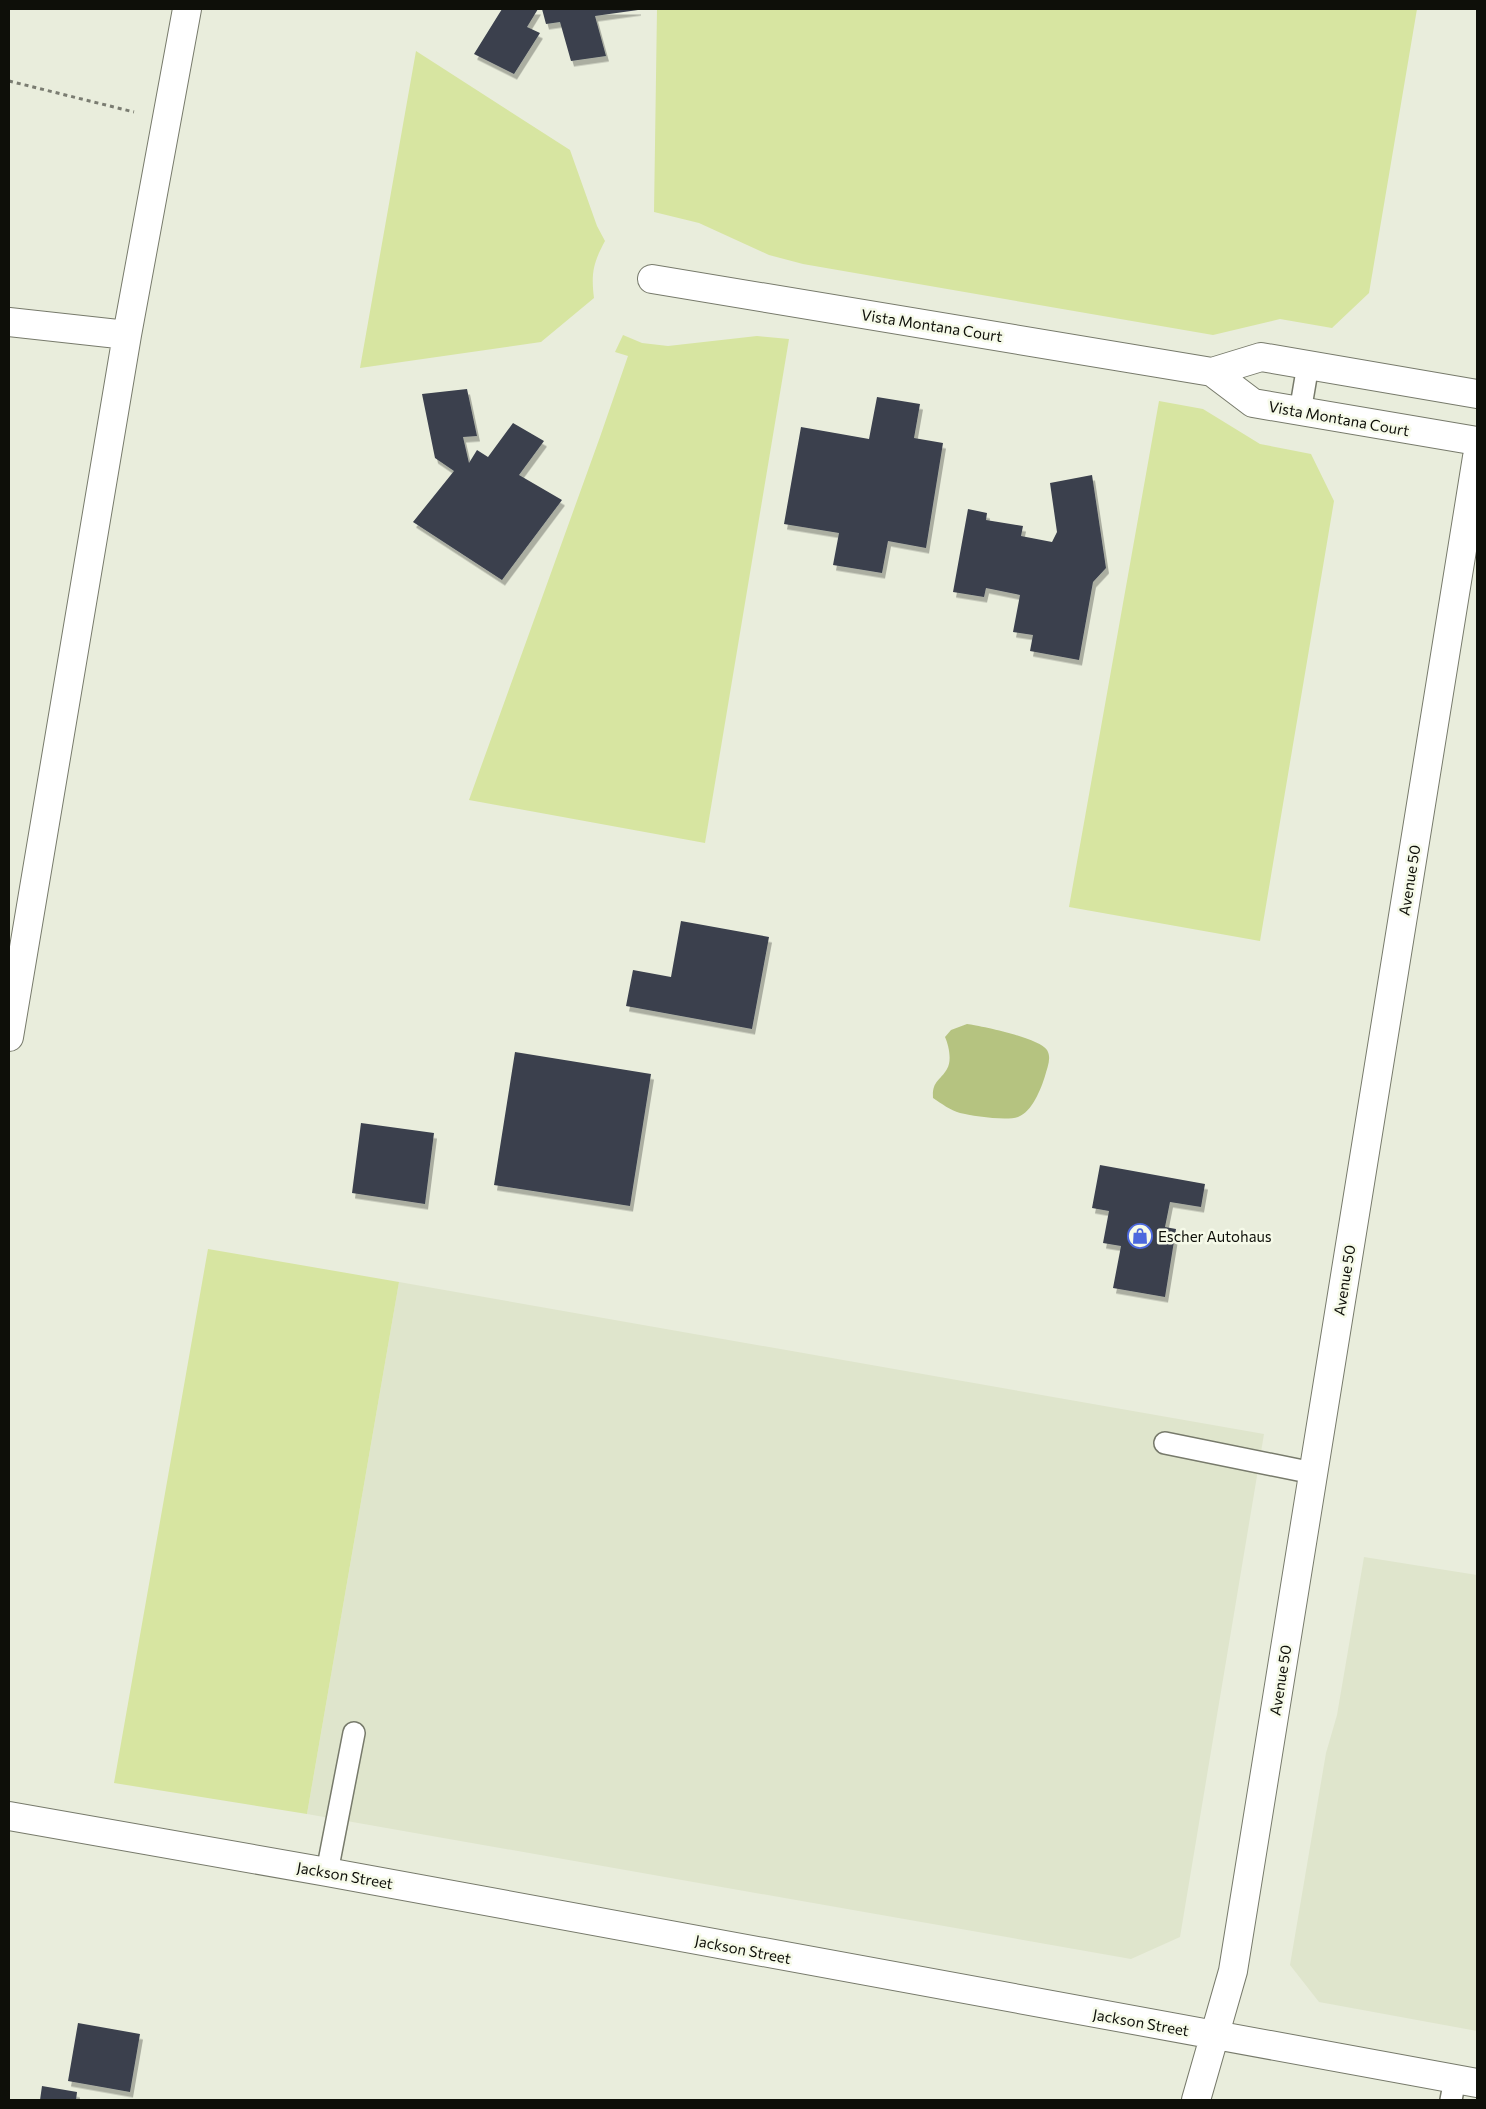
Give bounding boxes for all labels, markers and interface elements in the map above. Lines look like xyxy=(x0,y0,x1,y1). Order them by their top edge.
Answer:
street label: Vista Montana Court xyxy=(860,305,1004,345)
street label: Vista Montana Court xyxy=(1267,397,1411,439)
street label: Avenue 50 xyxy=(1395,843,1423,917)
shop icon: Escher Autohaus xyxy=(1127,1223,1153,1249)
place label: Escher Autohaus xyxy=(1158,1227,1272,1245)
street label: Avenue 50 xyxy=(1330,1243,1358,1317)
street label: Avenue 50 xyxy=(1266,1643,1294,1717)
street label: Jackson Street xyxy=(295,1858,395,1892)
street label: Jackson Street xyxy=(693,1931,793,1967)
street label: Jackson Street xyxy=(1091,2005,1191,2039)

